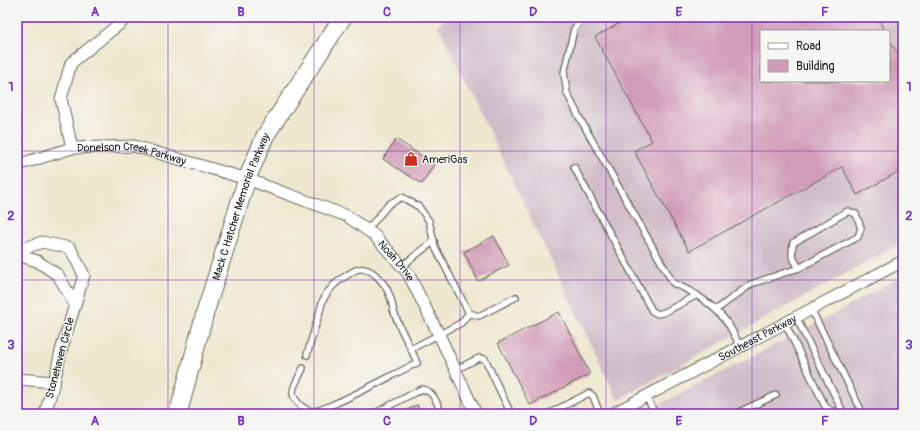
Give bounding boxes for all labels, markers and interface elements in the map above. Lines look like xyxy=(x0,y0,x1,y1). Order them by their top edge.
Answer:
text: A xyxy=(91,4,100,20)
text: B xyxy=(237,4,245,20)
text: C xyxy=(383,4,391,20)
text: D xyxy=(529,4,537,20)
text: E xyxy=(676,4,683,20)
text: F xyxy=(821,4,829,20)
legend xyxy=(760,30,890,82)
text: Road xyxy=(796,39,821,54)
text: Building xyxy=(796,59,835,74)
text: 1 xyxy=(8,79,14,95)
text: 1 xyxy=(906,79,912,95)
street label: Mack C Hatcher Memorial Parkway xyxy=(209,130,272,282)
street label: Donelson Creek Parkway xyxy=(77,140,188,167)
shop icon: AmeriGas xyxy=(403,151,419,167)
place label: AmeriGas xyxy=(422,153,467,166)
text: 2 xyxy=(7,208,15,224)
text: 2 xyxy=(905,208,913,224)
street label: Noah Drive xyxy=(375,238,418,283)
street label: Southeast Parkway xyxy=(716,312,799,364)
street label: Stonehaven Circle xyxy=(43,315,77,400)
text: 3 xyxy=(7,337,15,353)
text: 3 xyxy=(905,337,913,353)
text: A xyxy=(91,413,100,429)
text: B xyxy=(237,413,245,429)
text: C xyxy=(383,413,391,429)
text: D xyxy=(529,413,537,429)
text: E xyxy=(676,413,683,429)
text: F xyxy=(821,413,829,429)

